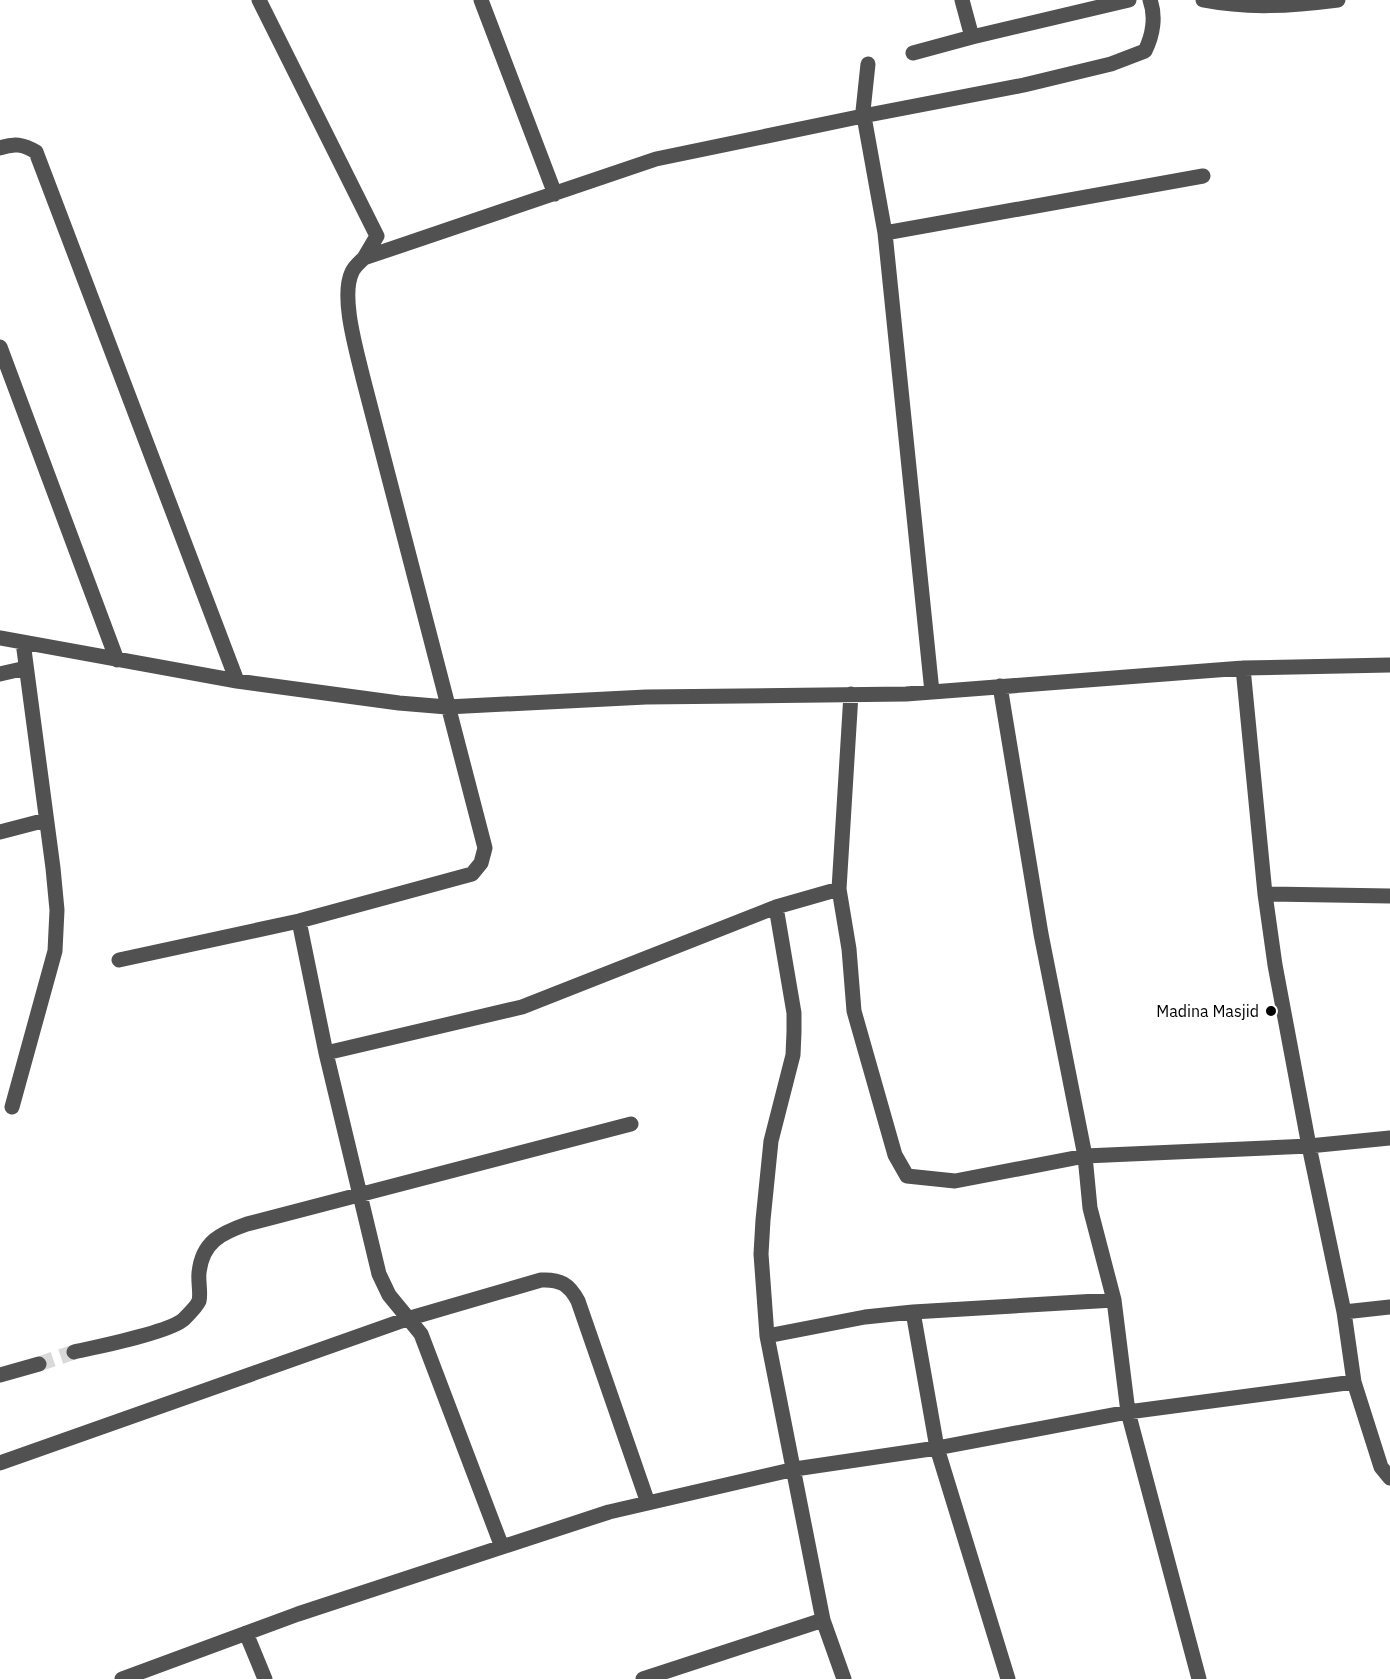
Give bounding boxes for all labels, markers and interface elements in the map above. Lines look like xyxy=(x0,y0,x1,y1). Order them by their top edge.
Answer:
place label: Madina Masjid xyxy=(1156,1001,1259,1021)
marker: Madina Masjid xyxy=(1264,1004,1278,1018)

